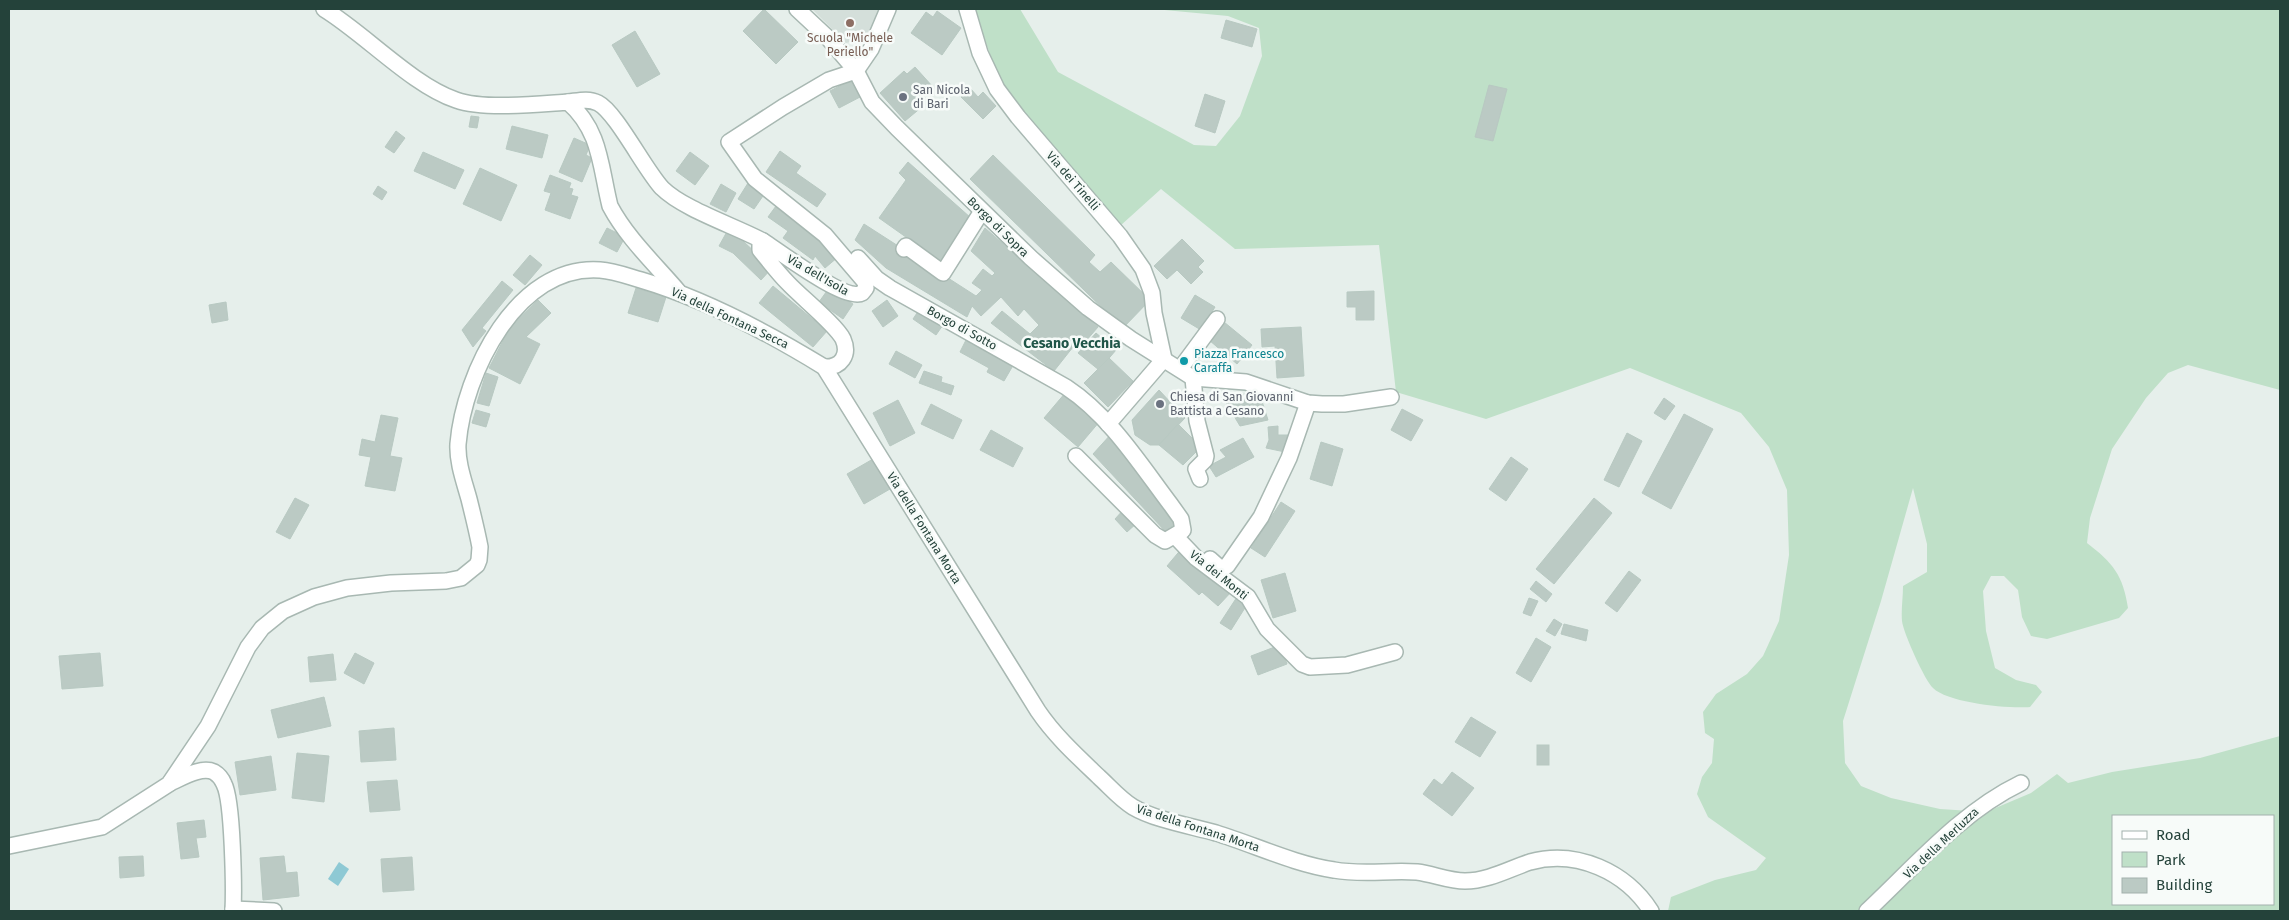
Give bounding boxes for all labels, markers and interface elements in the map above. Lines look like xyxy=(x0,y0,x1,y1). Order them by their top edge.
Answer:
marker: Scuola "Michele Periello" xyxy=(844,17,856,29)
place label: Scuola "Michele Periello" xyxy=(807,31,893,59)
place label: San Nicola di Bari xyxy=(913,83,970,111)
marker: San Nicola di Bari xyxy=(897,91,909,103)
street label: Via dei Tinelli xyxy=(1044,149,1102,213)
street label: Borgo di Sopra xyxy=(964,194,1032,260)
street label: Via dell'Isola xyxy=(785,252,851,298)
street label: Via della Fontana Secca xyxy=(669,285,791,351)
street label: Borgo di Sotto xyxy=(925,303,999,353)
district label: Cesano Vecchia xyxy=(1023,335,1121,352)
place label: Piazza Francesco Caraffa xyxy=(1194,347,1284,375)
marker: Piazza Francesco Caraffa xyxy=(1178,355,1190,367)
place label: Chiesa di San Giovanni Battista a Cesano xyxy=(1170,390,1293,418)
marker: Chiesa di San Giovanni Battista a Cesano xyxy=(1154,398,1166,410)
street label: Via della Fontana Morta xyxy=(884,470,964,586)
street label: Via dei Monti xyxy=(1187,547,1251,603)
street label: Via della Fontana Morta xyxy=(1135,801,1261,855)
street label: Via della Merluzza xyxy=(1900,804,1982,882)
legend xyxy=(2112,815,2274,905)
text: Road xyxy=(2156,826,2191,844)
text: Park xyxy=(2156,851,2186,869)
text: Building xyxy=(2156,876,2212,894)

